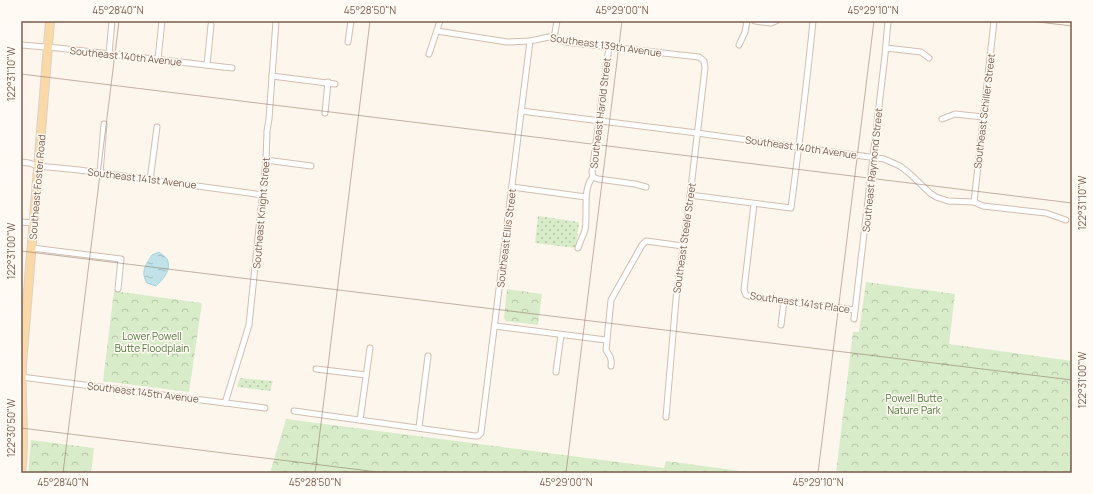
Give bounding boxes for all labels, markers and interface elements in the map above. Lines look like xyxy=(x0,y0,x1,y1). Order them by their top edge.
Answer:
text: 45°28'40"N xyxy=(92,3,144,17)
text: 45°28'50"N xyxy=(344,3,396,17)
text: 45°29'00"N xyxy=(595,3,649,17)
text: 45°29'10"N xyxy=(848,3,899,17)
street label: Southeast 139th Avenue xyxy=(549,30,663,60)
street label: Southeast 140th Avenue xyxy=(69,43,183,69)
text: 122°31'10"W xyxy=(4,46,18,101)
street label: Southeast Schiller Street xyxy=(970,53,998,169)
street label: Southeast Harold Street xyxy=(586,57,614,169)
street label: Southeast Raymond Street xyxy=(859,107,885,233)
street label: Southeast 140th Avenue xyxy=(744,132,858,162)
street label: Southeast Foster Road xyxy=(25,134,49,240)
street label: Southeast Knight Street xyxy=(249,157,273,269)
street label: Southeast 141st Avenue xyxy=(87,164,197,192)
text: 122°31'10"W xyxy=(1075,175,1089,230)
street label: Southeast Steele Street xyxy=(669,182,699,294)
street label: Southeast Ellis Street xyxy=(493,188,519,288)
text: 122°31'00"W xyxy=(4,222,18,279)
street label: Southeast 141st Place xyxy=(749,288,851,316)
park label: Lower Powell Butte Floodplain xyxy=(115,329,189,355)
text: 122°31'00"W xyxy=(1075,351,1089,408)
street label: Southeast 145th Avenue xyxy=(86,378,200,406)
park label: Powell Butte Nature Park xyxy=(885,391,943,417)
text: 122°30'50"W xyxy=(4,398,18,457)
text: 45°28'40"N xyxy=(37,475,89,489)
text: 45°28'50"N xyxy=(289,475,341,489)
text: 45°29'00"N xyxy=(539,475,593,489)
text: 45°29'10"N xyxy=(793,475,844,489)

